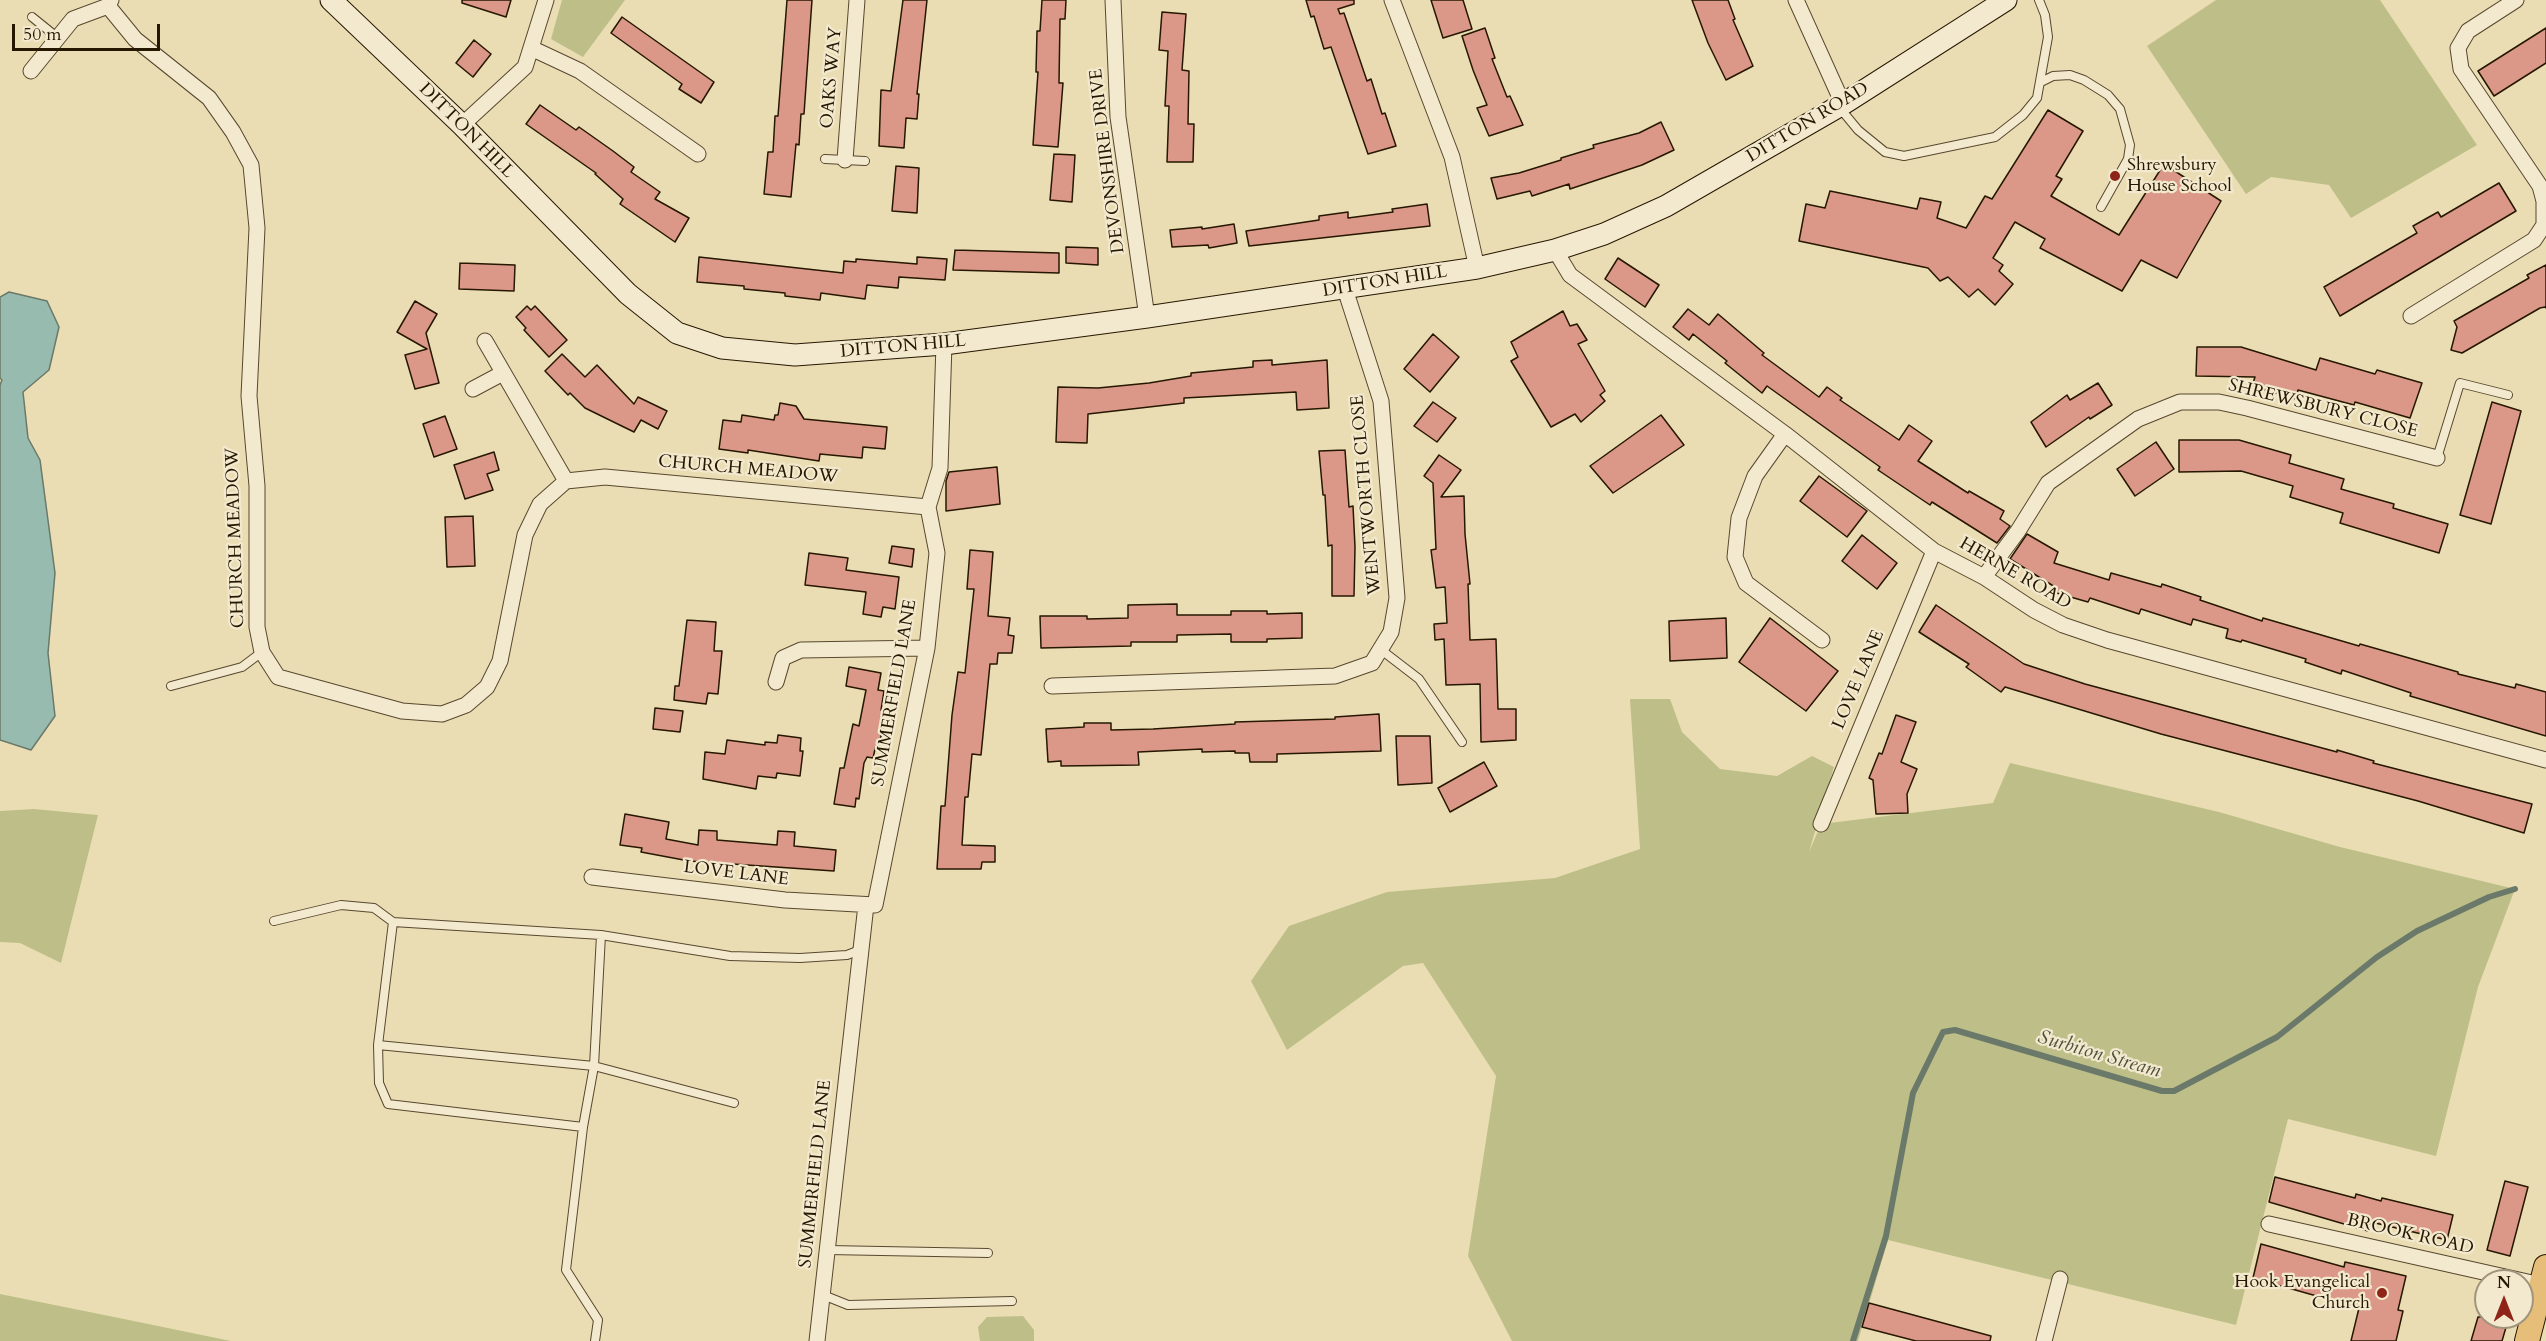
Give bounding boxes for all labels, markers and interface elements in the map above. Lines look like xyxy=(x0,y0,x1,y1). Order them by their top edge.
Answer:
scale bar xyxy=(15,12,164,50)
text: 50 m xyxy=(23,22,62,47)
street label: OAKS WAY xyxy=(817,26,847,130)
street label: DEVONSHIRE DRIVE xyxy=(1086,67,1130,255)
street label: DITTON ROAD xyxy=(1743,78,1873,168)
street label: DITTON HILL xyxy=(414,79,518,183)
place label: Shrewsbury House School xyxy=(2127,155,2232,198)
marker: Shrewsbury House School xyxy=(2108,169,2122,183)
street label: DITTON HILL xyxy=(1321,261,1449,303)
street label: DITTON HILL xyxy=(839,331,967,363)
street label: SHREWSBURY CLOSE xyxy=(2226,375,2420,443)
street label: WENTWORTH CLOSE xyxy=(1347,394,1387,596)
street label: CHURCH MEADOW xyxy=(222,447,250,629)
street label: CHURCH MEADOW xyxy=(657,451,839,489)
street label: HERNE ROAD xyxy=(1955,533,2075,615)
street label: SUMMERFIELD LANE xyxy=(868,598,922,788)
street label: LOVE LANE xyxy=(1828,627,1890,733)
street label: LOVE LANE xyxy=(682,857,790,891)
water label: Surbiton Stream xyxy=(2035,1026,2163,1084)
street label: SUMMERFIELD LANE xyxy=(795,1079,837,1269)
street label: BROOK ROAD xyxy=(2344,1210,2476,1260)
north arrow xyxy=(2474,1269,2534,1329)
place label: Hook Evangelical Church xyxy=(2234,1272,2370,1314)
text: N xyxy=(2497,1272,2511,1294)
marker: Hook Evangelical Church xyxy=(2375,1286,2389,1300)

